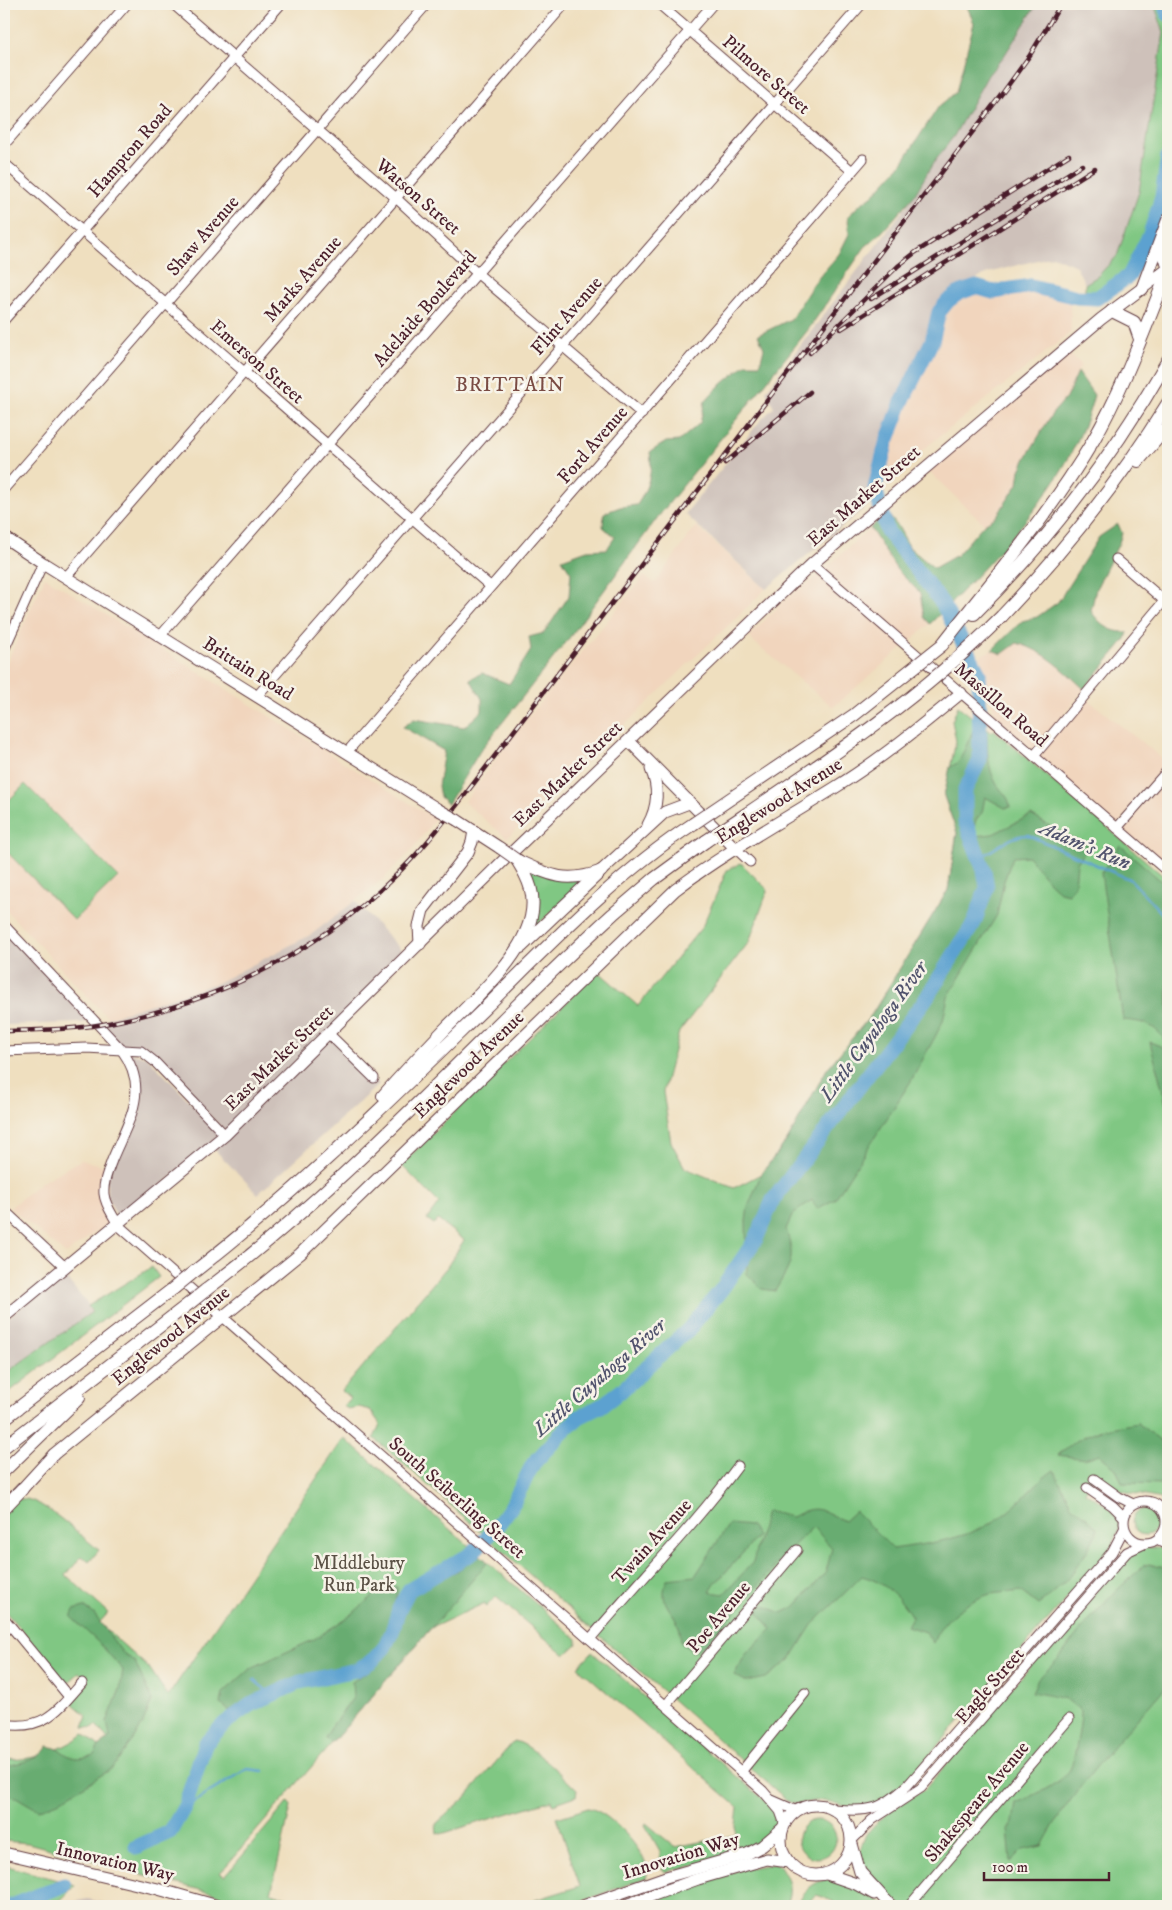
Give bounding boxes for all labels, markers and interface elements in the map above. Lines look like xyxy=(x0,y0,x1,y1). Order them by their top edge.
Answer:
street label: Pilmore Street xyxy=(717,31,815,119)
street label: Hampton Road xyxy=(83,99,177,203)
street label: Watson Street xyxy=(370,153,465,240)
street label: Shaw Avenue xyxy=(162,191,244,281)
street label: Marks Avenue xyxy=(259,231,347,327)
street label: Adelaide Boulevard xyxy=(368,246,482,372)
street label: Flint Avenue xyxy=(526,272,608,360)
street label: Emerson Street xyxy=(205,315,309,409)
district label: BRITTAIN xyxy=(455,373,565,398)
street label: Ford Avenue xyxy=(553,401,633,489)
street label: East Market Street xyxy=(803,441,925,551)
street label: Brittain Road xyxy=(199,632,298,706)
street label: Massillon Road xyxy=(949,658,1053,752)
street label: East Market Street xyxy=(509,716,627,832)
street label: Englewood Avenue xyxy=(711,753,847,849)
water label: Adam's Run xyxy=(1034,815,1134,876)
water label: Little Cuyahoga River xyxy=(814,955,934,1108)
street label: East Market Street xyxy=(220,1000,338,1116)
street label: Englewood Avenue xyxy=(409,1006,529,1124)
street label: Englewood Avenue xyxy=(107,1281,235,1391)
water label: Little Cuyahoga River xyxy=(528,1312,673,1443)
street label: South Seiberling Street xyxy=(384,1432,530,1564)
street label: Twain Avenue xyxy=(607,1494,697,1590)
park label: MIddlebury Run Park xyxy=(313,1552,406,1597)
street label: Poe Avenue xyxy=(682,1576,756,1658)
street label: Eagle Street xyxy=(951,1643,1029,1729)
street label: Shakespeare Avenue xyxy=(920,1737,1034,1867)
street label: Innovation Way xyxy=(620,1827,743,1885)
street label: Innovation Way xyxy=(54,1837,177,1887)
scale bar xyxy=(984,1850,1110,1882)
text: 100 m xyxy=(992,1858,1028,1877)

